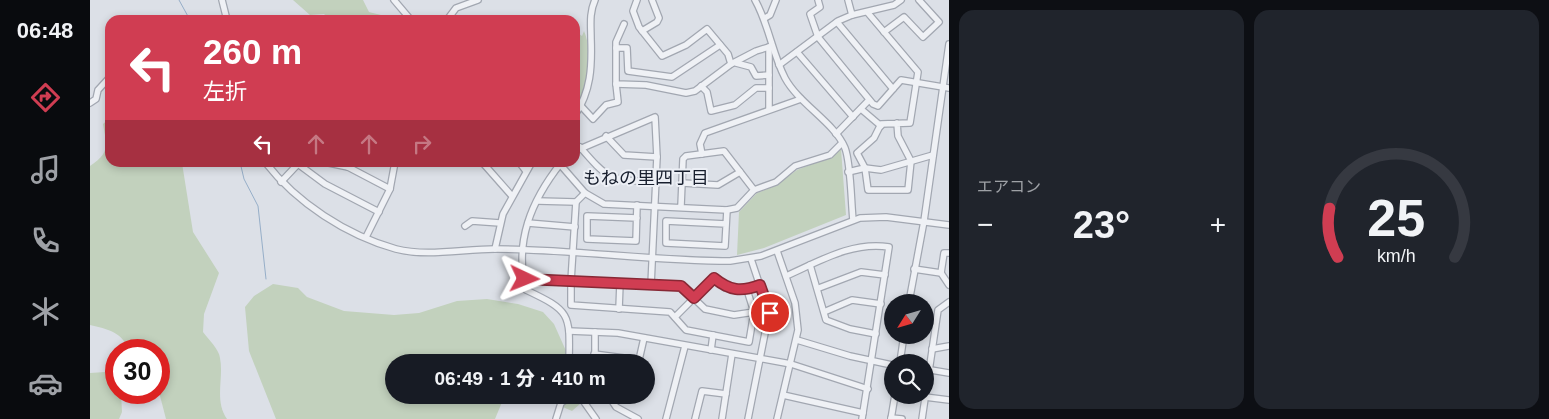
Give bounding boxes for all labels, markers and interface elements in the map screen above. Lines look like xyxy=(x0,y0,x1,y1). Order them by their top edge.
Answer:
text: 06:48 xyxy=(17,18,73,43)
text: 260 m xyxy=(203,32,302,71)
icon: left xyxy=(120,35,185,100)
text: 左折 xyxy=(203,79,247,104)
icon: directions xyxy=(28,80,63,115)
icon: left xyxy=(249,130,277,158)
icon: ahead xyxy=(302,130,330,158)
icon: ahead xyxy=(355,130,383,158)
icon: right xyxy=(408,130,436,158)
icon: music xyxy=(28,152,63,187)
district label: もねの里四丁目 xyxy=(583,168,709,188)
text: エアコン xyxy=(977,178,1041,195)
text: 25 xyxy=(1368,189,1425,247)
text: 23° xyxy=(1073,204,1130,246)
text: − xyxy=(977,209,993,240)
text: + xyxy=(1210,209,1226,240)
icon: phone xyxy=(28,223,63,258)
text: km/h xyxy=(1377,246,1416,266)
position arrow xyxy=(498,252,550,304)
pin xyxy=(749,292,791,334)
icon: climate xyxy=(28,294,63,329)
north arrow xyxy=(884,294,934,344)
map controls xyxy=(884,294,934,404)
icon: arrive xyxy=(756,299,784,327)
speed limit sign: 30 xyxy=(105,339,170,404)
button: search xyxy=(884,354,934,404)
icon: car xyxy=(28,366,63,401)
text: 06:49 · 1 分 · 410 m xyxy=(434,368,606,389)

